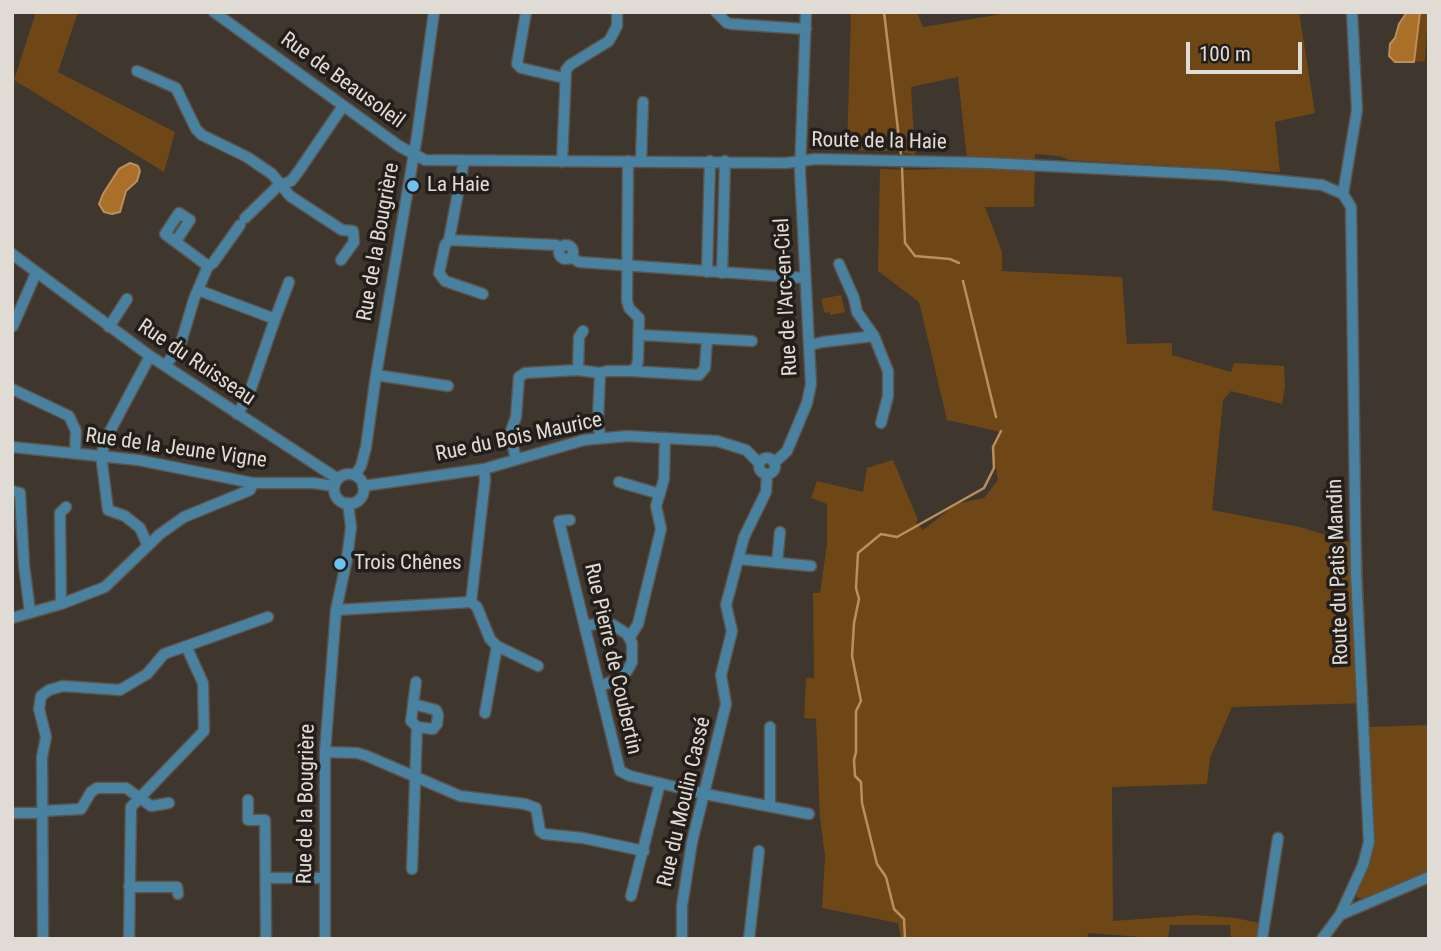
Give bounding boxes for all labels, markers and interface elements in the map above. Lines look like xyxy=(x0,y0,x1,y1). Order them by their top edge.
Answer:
street label: Rue de Beausoleil xyxy=(275,28,409,134)
scale bar xyxy=(1189,28,1304,72)
text: 100 m xyxy=(1199,42,1251,66)
street label: Route de la Haie xyxy=(811,128,947,156)
street label: Rue de la Bougrière xyxy=(353,161,405,323)
place label: La Haie xyxy=(427,173,490,199)
marker: La Haie xyxy=(405,178,421,194)
street label: Rue de l'Arc-en-Ciel xyxy=(770,217,804,377)
street label: Rue du Ruisseau xyxy=(132,314,260,412)
street label: Rue du Bois Maurice xyxy=(434,408,604,468)
street label: Rue de la Jeune Vigne xyxy=(84,424,268,474)
street label: Route du Patis Mandin xyxy=(1323,478,1355,666)
place label: Trois Chênes xyxy=(354,551,462,577)
marker: Trois Chênes xyxy=(332,556,348,572)
street label: Rue Pierre de Coubertin xyxy=(578,561,646,757)
street label: Rue du Moulin Cassé xyxy=(653,715,717,889)
street label: Rue de la Bougrière xyxy=(293,724,321,884)

